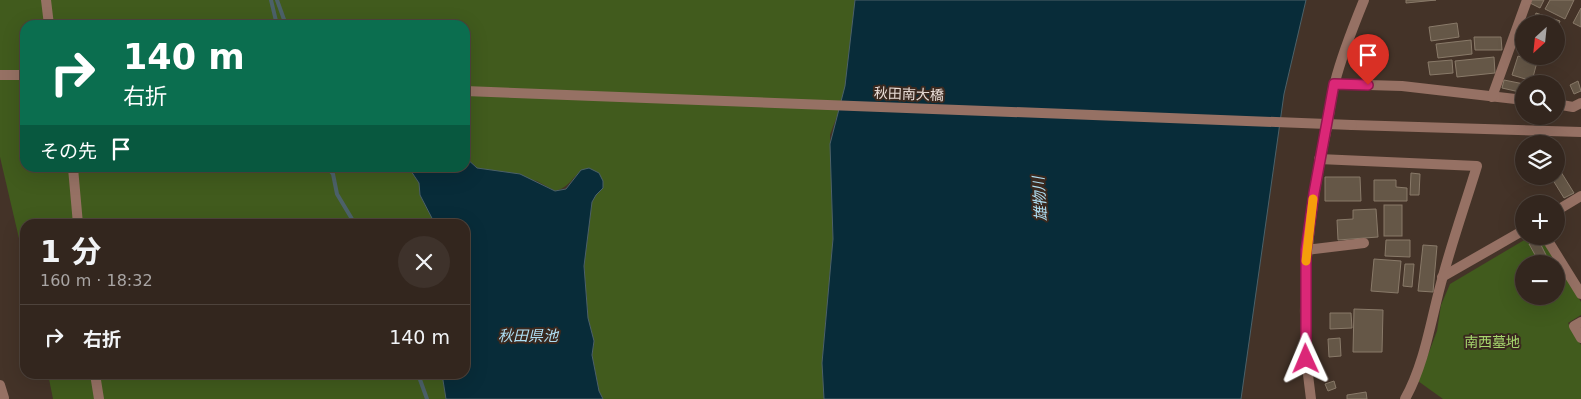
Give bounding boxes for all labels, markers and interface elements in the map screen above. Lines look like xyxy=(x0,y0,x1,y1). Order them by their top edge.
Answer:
north arrow xyxy=(1515,15,1565,65)
map controls xyxy=(1515,15,1565,305)
pin xyxy=(1347,34,1389,85)
text: 140 m xyxy=(123,37,245,77)
icon: right xyxy=(40,40,105,105)
icon: arrive xyxy=(1354,41,1382,69)
button: search xyxy=(1515,75,1565,125)
text: 右折 xyxy=(123,84,167,109)
street label: 秋田南大橋 xyxy=(874,85,944,103)
icon: arrive xyxy=(107,135,135,163)
button: layers xyxy=(1515,135,1565,185)
text: その先 xyxy=(40,140,97,162)
water label: 雄物川 xyxy=(1029,174,1051,222)
button: + xyxy=(1515,195,1565,245)
text: 1 分 xyxy=(40,234,101,269)
button: close xyxy=(398,236,450,288)
button: − xyxy=(1515,255,1565,305)
text: 160 m · 18:32 xyxy=(40,271,153,290)
icon: right xyxy=(40,323,68,351)
text: 140 m xyxy=(389,326,450,348)
water label: 秋田県池 xyxy=(498,327,560,345)
text: 右折 xyxy=(83,328,121,350)
position arrow xyxy=(1279,332,1331,384)
park label: 南西墓地 xyxy=(1464,334,1520,350)

